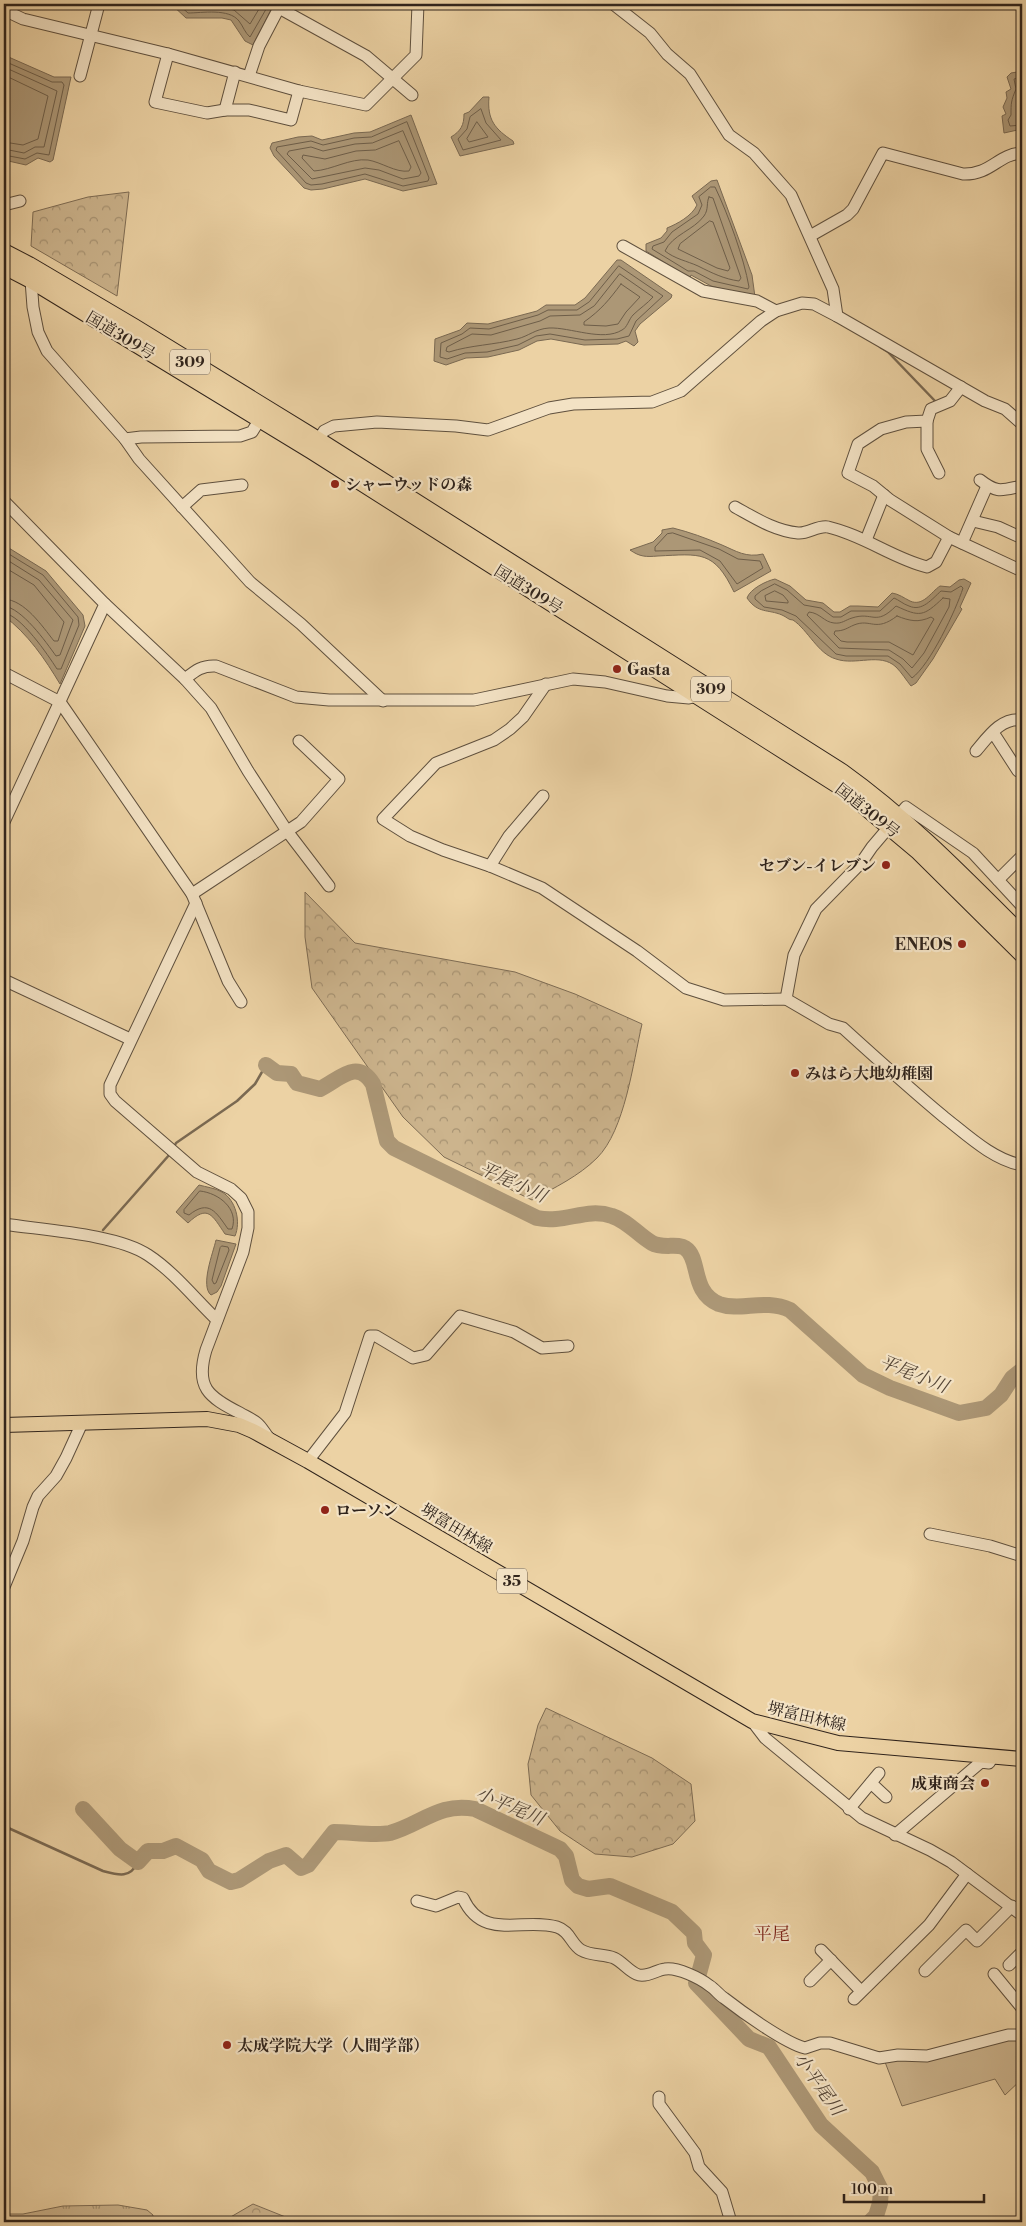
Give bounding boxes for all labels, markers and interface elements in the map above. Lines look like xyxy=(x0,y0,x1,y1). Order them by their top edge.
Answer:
street label: 国道309号 xyxy=(82,307,159,364)
road number: 309 xyxy=(170,350,210,374)
place label: シャーウッドの森 xyxy=(345,475,472,495)
marker: シャーウッドの森 xyxy=(329,478,341,490)
street label: 国道309号 xyxy=(490,561,566,619)
place label: Gasta xyxy=(627,660,670,680)
marker: Gasta xyxy=(611,663,623,675)
road number: 309 xyxy=(691,676,731,702)
street label: 国道309号 xyxy=(831,779,904,842)
place label: セブン-イレブン xyxy=(759,856,876,876)
marker: セブン-イレブン xyxy=(880,859,892,871)
place label: ENEOS xyxy=(895,935,952,955)
marker: ENEOS xyxy=(956,938,968,950)
place label: みはら大地幼稚園 xyxy=(805,1064,933,1084)
marker: みはら大地幼稚園 xyxy=(789,1067,801,1079)
water label: 平尾小川 xyxy=(475,1157,552,1209)
water label: 平尾小川 xyxy=(876,1350,953,1399)
street label: 堺富田林線 xyxy=(417,1500,496,1558)
place label: ローソン xyxy=(335,1501,398,1521)
marker: ローソン xyxy=(319,1504,331,1516)
road number: 35 xyxy=(497,1568,527,1594)
street label: 堺富田林線 xyxy=(766,1698,848,1736)
place label: 成東商会 xyxy=(911,1774,975,1794)
marker: 成東商会 xyxy=(979,1777,991,1789)
water label: 小平尾川 xyxy=(472,1782,549,1832)
district label: 平尾 xyxy=(754,1923,790,1946)
place label: 太成学院大学（人間学部） xyxy=(237,2036,429,2056)
marker: 太成学院大学（人間学部） xyxy=(221,2039,233,2051)
water label: 小平尾川 xyxy=(789,2048,850,2122)
scale bar xyxy=(844,2171,984,2203)
text: 100 m xyxy=(851,2180,893,2199)

